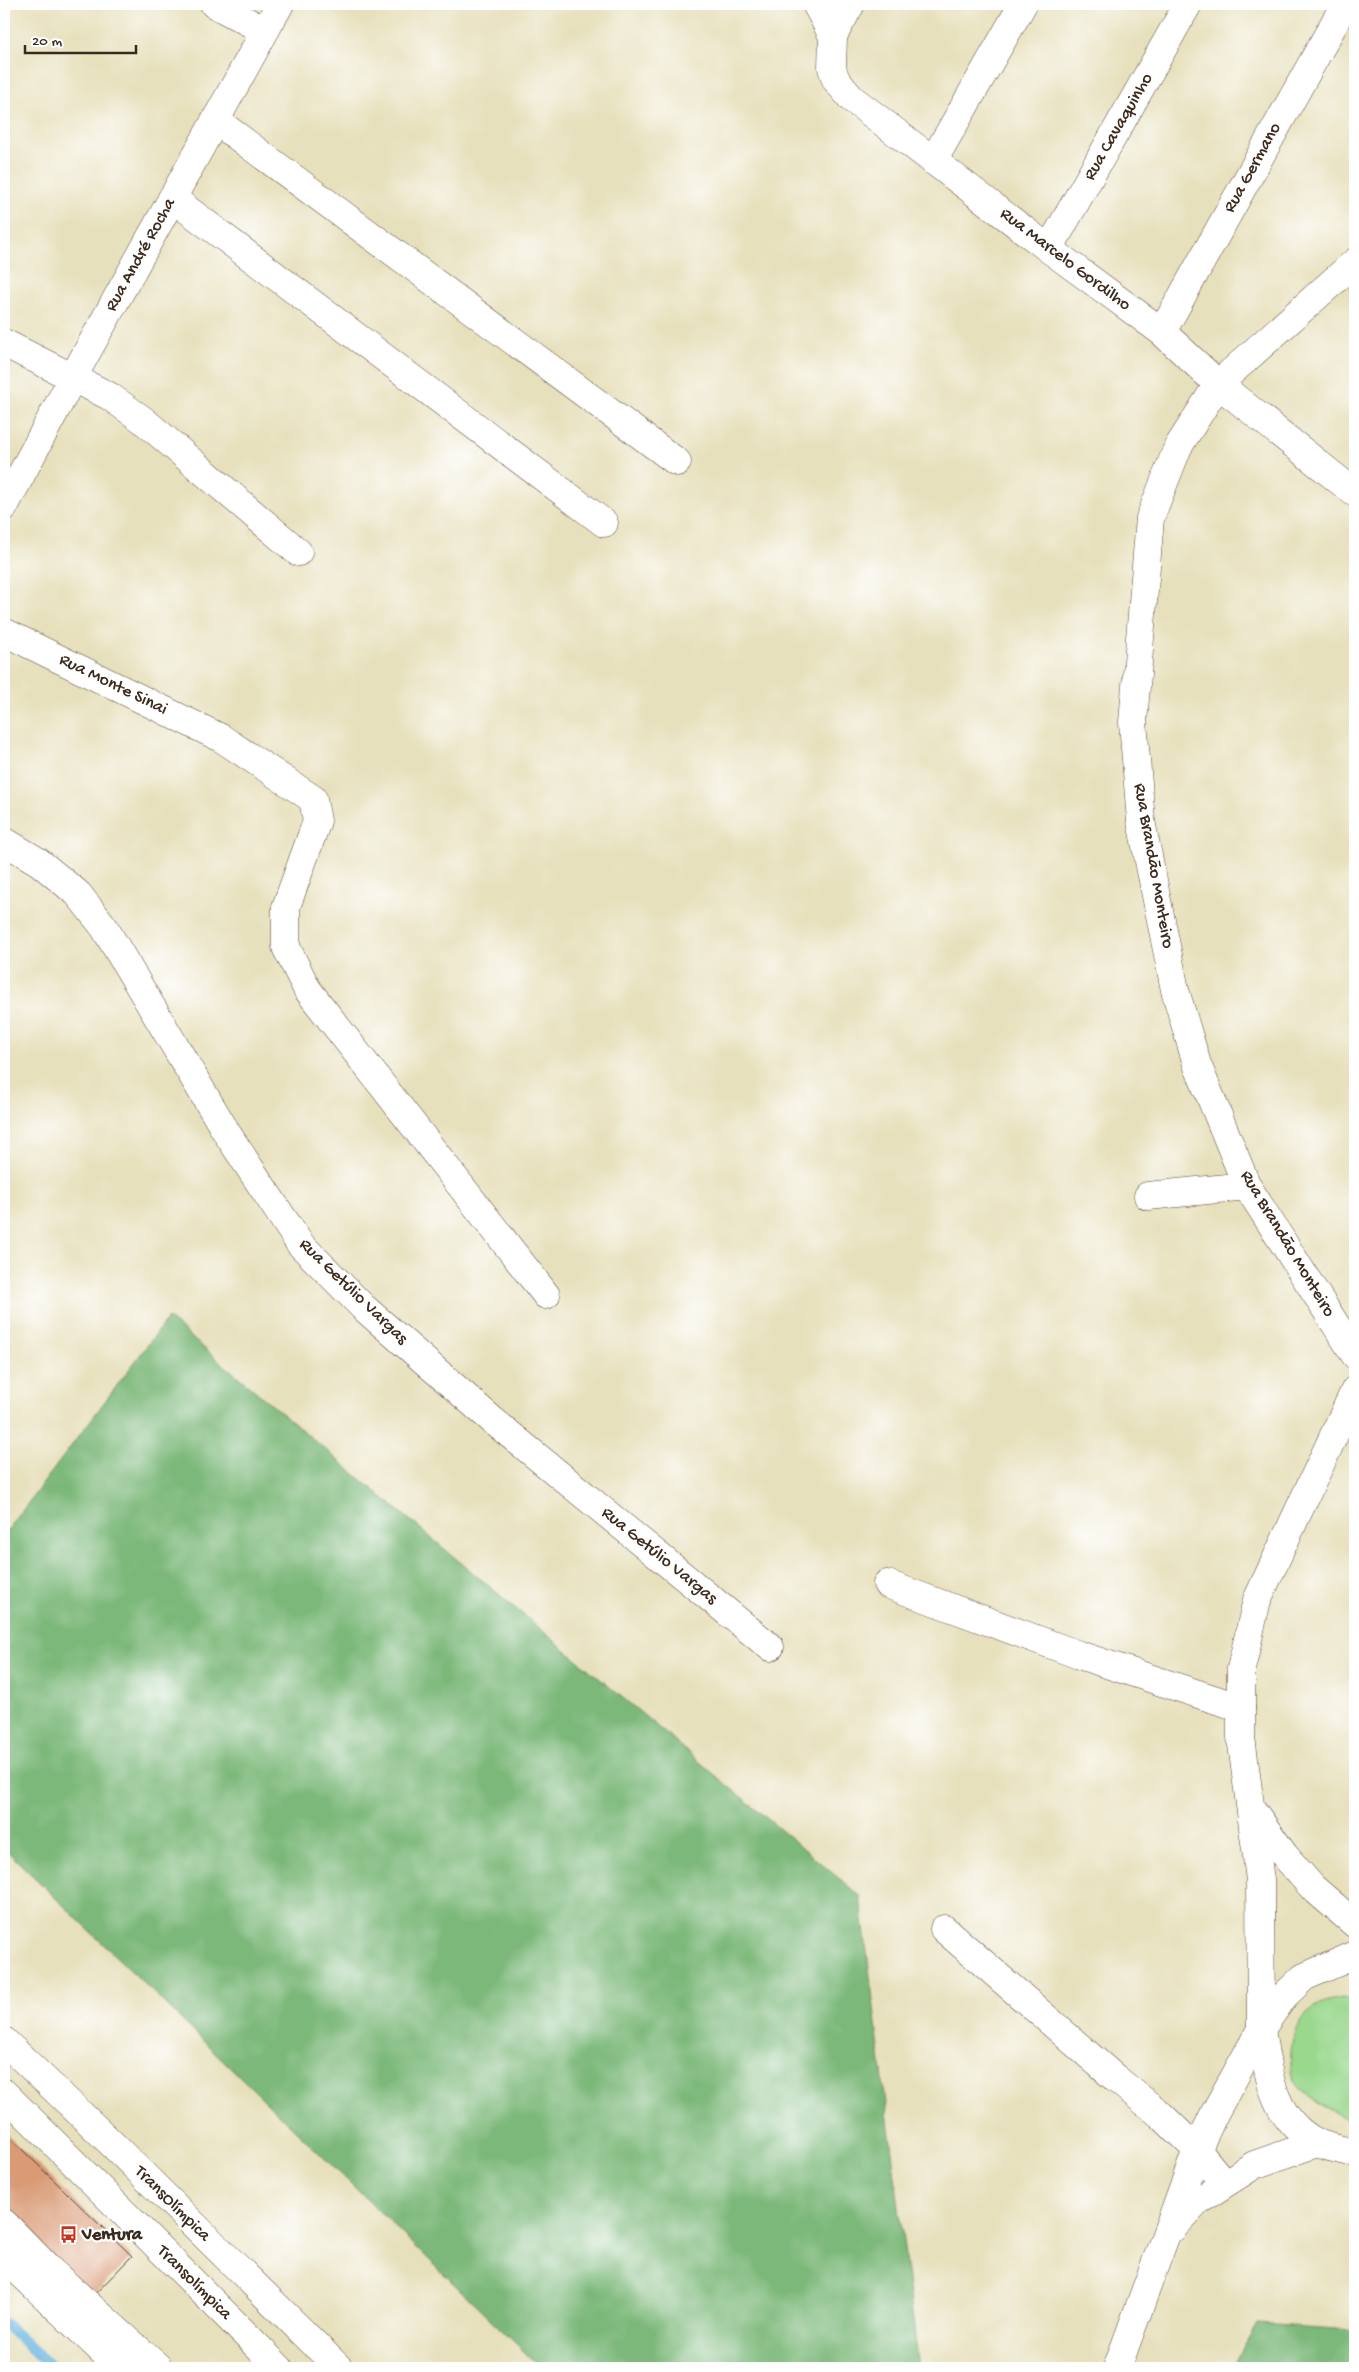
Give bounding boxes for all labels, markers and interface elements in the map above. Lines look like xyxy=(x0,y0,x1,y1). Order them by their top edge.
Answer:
scale bar xyxy=(25,22,136,54)
text: 20 m xyxy=(32,33,62,51)
street label: Rua Cavaquinho xyxy=(1080,70,1158,184)
street label: Rua Germano xyxy=(1220,119,1286,217)
street label: Rua André Rocha xyxy=(101,194,181,315)
street label: Rua Marcelo Gordilho xyxy=(995,204,1135,316)
street label: Rua Monte Sinai xyxy=(55,650,171,720)
street label: Rua Brandão Monteiro xyxy=(1128,782,1178,950)
street label: Rua Brandão Monteiro xyxy=(1235,1167,1339,1321)
street label: Rua Getúlio Vargas xyxy=(294,1235,413,1350)
street label: Rua Getúlio Vargas xyxy=(597,1503,722,1610)
street label: TransOlímpica xyxy=(129,2161,215,2247)
bus stop icon: Ventura xyxy=(58,2225,78,2245)
place label: Ventura xyxy=(81,2225,143,2246)
street label: Transolímpica xyxy=(151,2240,237,2326)

